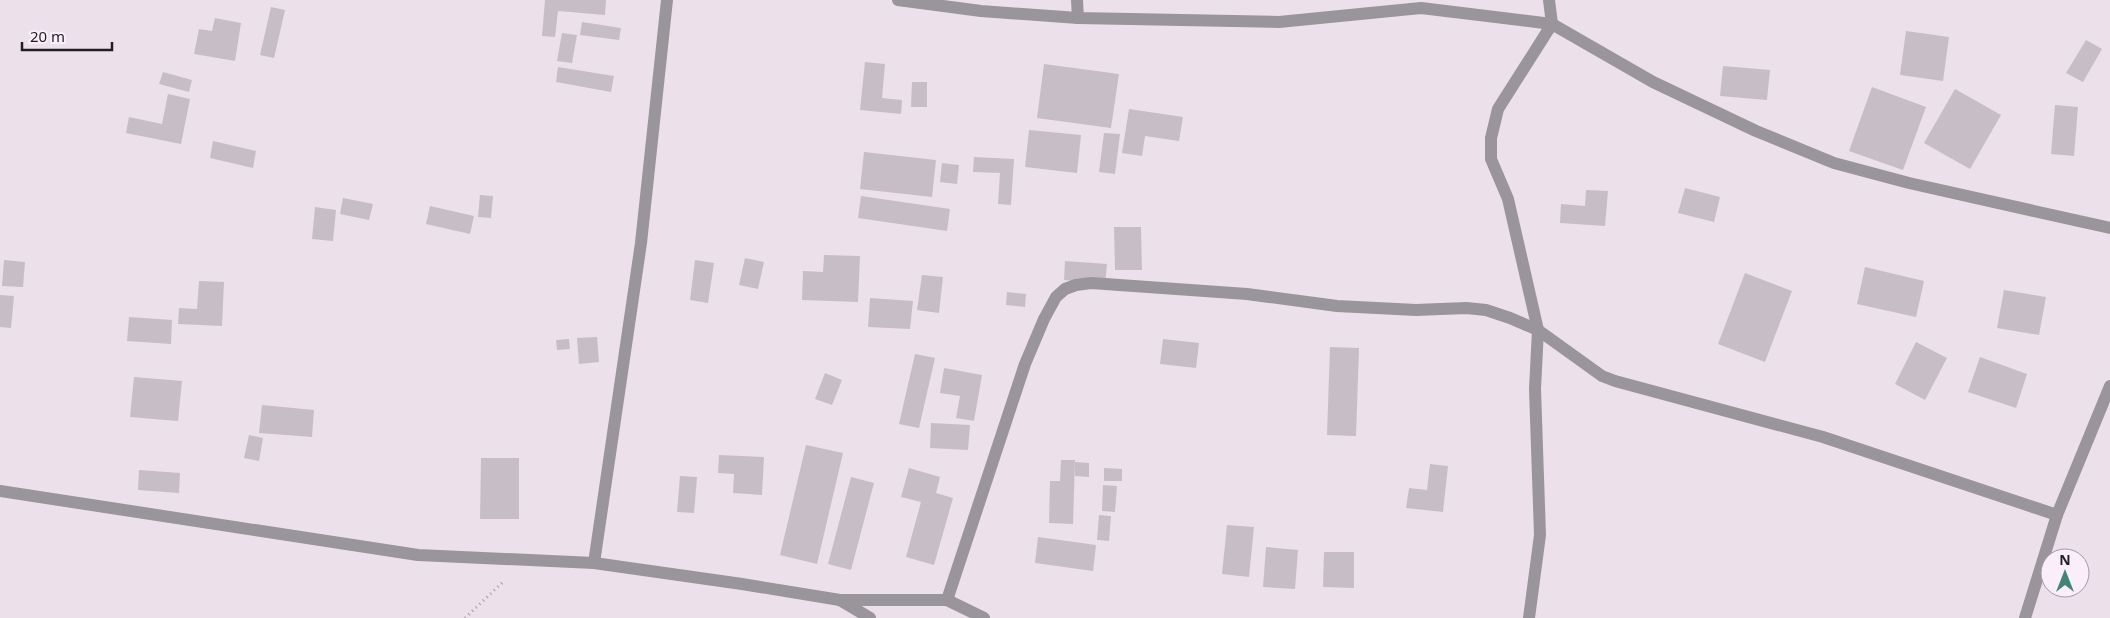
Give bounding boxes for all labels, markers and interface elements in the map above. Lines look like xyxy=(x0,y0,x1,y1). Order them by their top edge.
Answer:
scale bar xyxy=(22,20,112,52)
text: 20 m xyxy=(30,26,65,46)
north arrow xyxy=(2040,548,2090,598)
text: N xyxy=(2059,550,2071,569)

